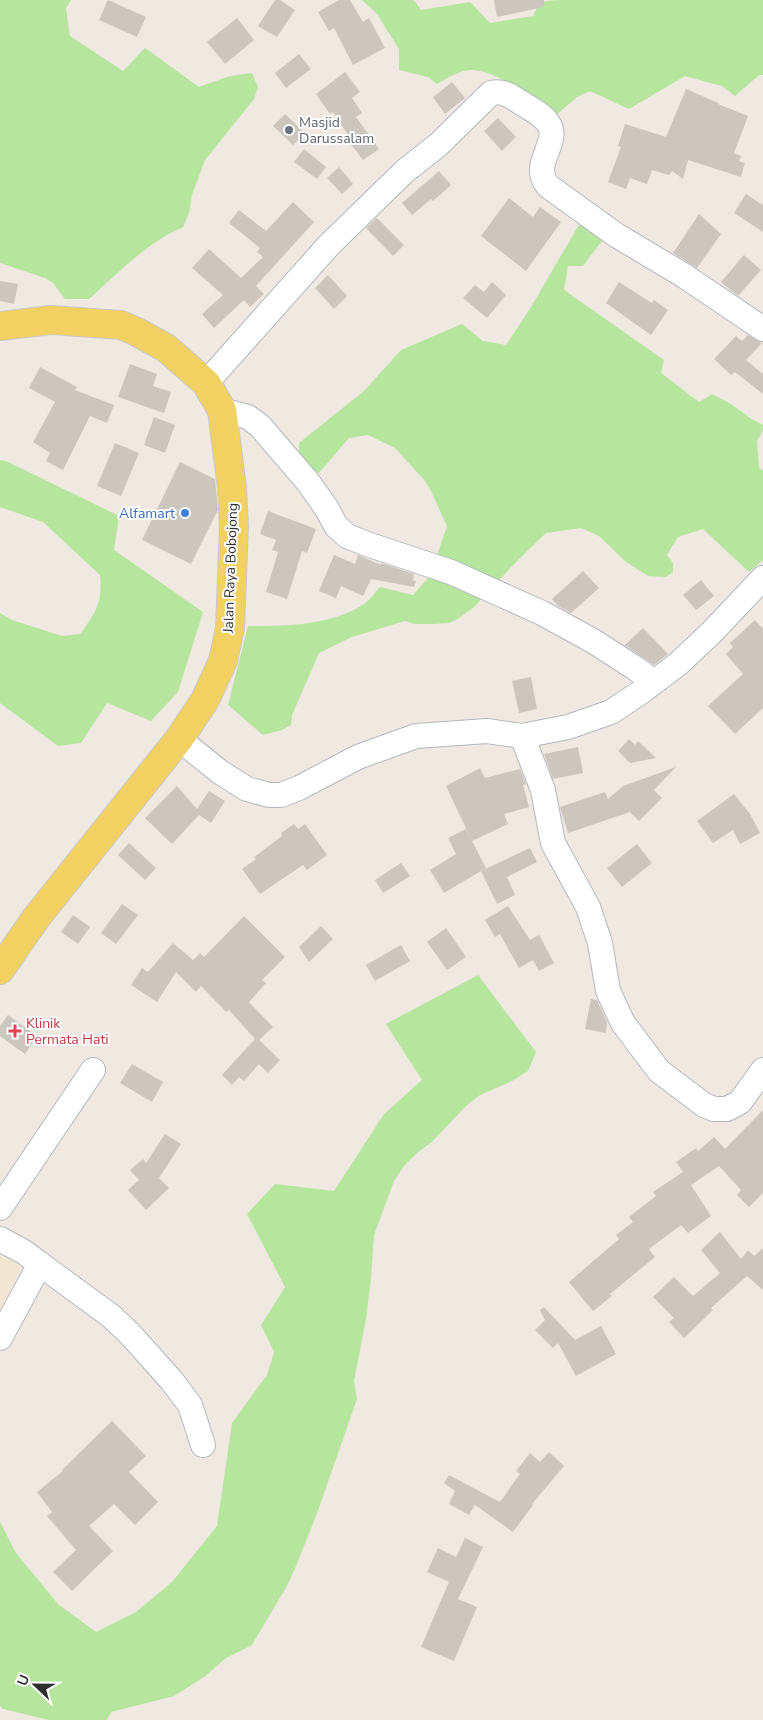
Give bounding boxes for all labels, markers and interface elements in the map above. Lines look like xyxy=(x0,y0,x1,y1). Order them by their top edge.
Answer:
place label: Masjid Darussalam xyxy=(299,113,374,148)
marker: Masjid Darussalam xyxy=(283,124,295,136)
street label: Jalan Raya Bobojong xyxy=(219,503,242,634)
place label: Alfamart xyxy=(119,504,175,523)
marker: Alfamart xyxy=(179,507,191,519)
place label: Klinik Permata Hati xyxy=(26,1014,109,1049)
marker: Klinik Permata Hati xyxy=(8,1024,22,1038)
north arrow xyxy=(10,1660,60,1710)
text: U xyxy=(13,1672,34,1689)

